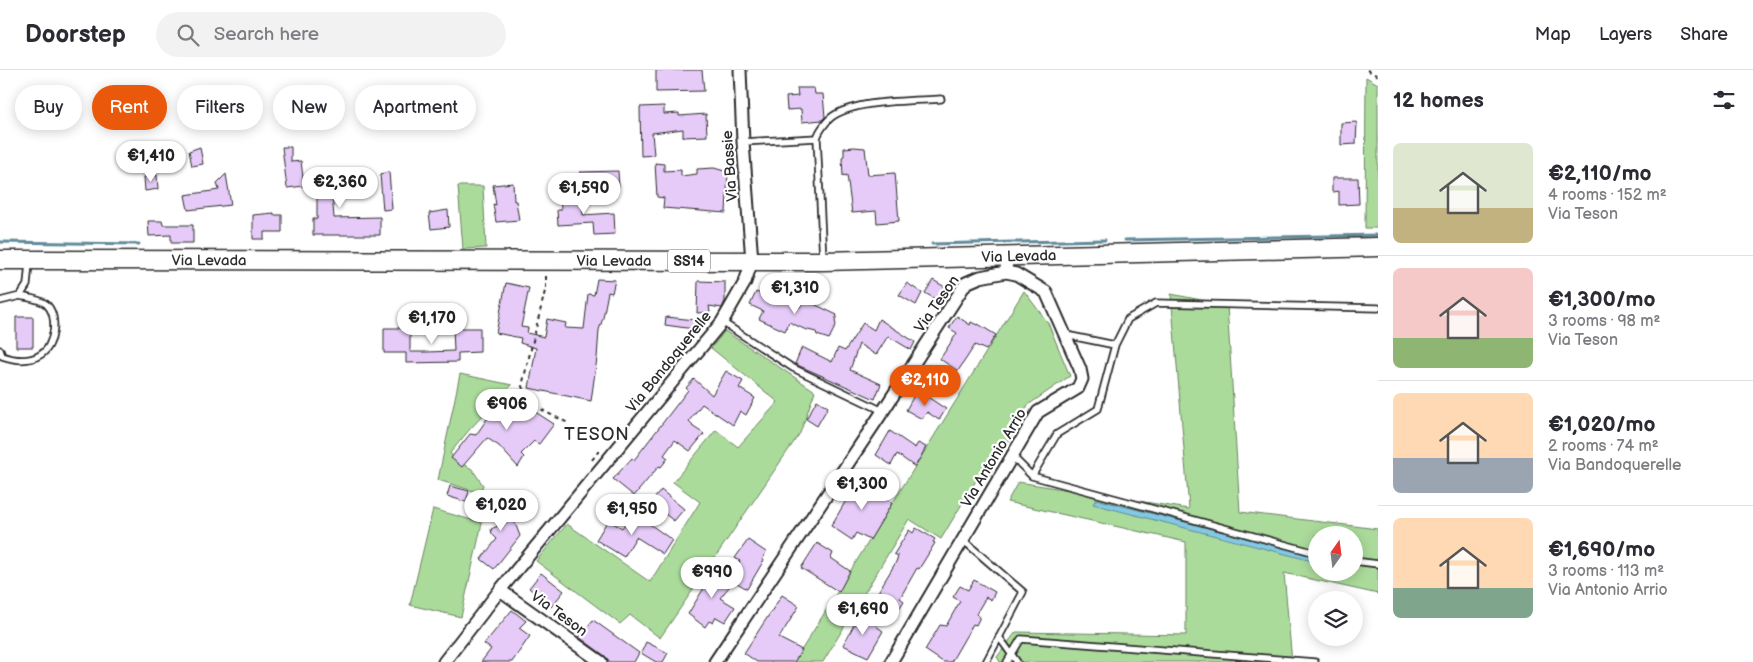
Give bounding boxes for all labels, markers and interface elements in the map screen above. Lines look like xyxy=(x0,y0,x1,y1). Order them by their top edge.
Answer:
search box xyxy=(156,12,506,57)
text: Doorstep xyxy=(25,20,126,49)
icon: search xyxy=(174,21,202,49)
text: Search here xyxy=(214,23,319,46)
text: Map xyxy=(1535,24,1571,45)
text: Layers xyxy=(1599,24,1652,45)
text: Share xyxy=(1680,24,1728,45)
chip: Buy xyxy=(15,85,82,130)
chip: Rent xyxy=(92,85,167,130)
chip: Filters xyxy=(177,85,263,130)
chip: New xyxy=(273,85,345,130)
chip: Apartment xyxy=(355,85,476,130)
icon: filters xyxy=(1710,86,1738,114)
text: 12 homes xyxy=(1393,88,1484,113)
street label: Via Bassie xyxy=(718,130,742,202)
pin: €1,410 xyxy=(110,140,192,183)
text: €1,410 xyxy=(127,147,175,166)
text: €2,110/mo xyxy=(1548,161,1652,186)
icon: home xyxy=(1433,163,1493,223)
pin: €2,360 xyxy=(299,166,381,209)
pin: €1,590 xyxy=(543,172,625,215)
text: €2,360 xyxy=(313,173,367,192)
text: €1,590 xyxy=(559,179,609,198)
text: 4 rooms · 152 m² xyxy=(1548,186,1667,205)
text: Via Teson xyxy=(1548,205,1618,224)
street label: Via Levada xyxy=(981,246,1057,267)
road number: SS14 xyxy=(668,250,710,272)
street label: Via Levada xyxy=(171,251,247,270)
street label: Via Levada xyxy=(576,251,652,270)
pin: €1,310 xyxy=(754,272,836,315)
street label: Via Teson xyxy=(910,272,964,336)
text: €1,310 xyxy=(771,279,819,298)
text: €1,300/mo xyxy=(1548,287,1655,312)
icon: home xyxy=(1433,288,1493,348)
pin: €1,170 xyxy=(391,302,473,345)
street label: Via Bandoquerelle xyxy=(622,307,716,417)
text: €1,170 xyxy=(408,309,456,328)
text: 3 rooms · 98 m² xyxy=(1548,312,1660,331)
text: Via Teson xyxy=(1548,331,1618,350)
pin: €2,110 xyxy=(884,364,966,407)
text: €2,110 xyxy=(901,371,949,390)
pin: €906 xyxy=(477,388,537,431)
text: €906 xyxy=(486,395,528,414)
street label: Via Antonio Arrio xyxy=(957,405,1031,511)
text: €1,020/mo xyxy=(1548,412,1655,437)
icon: home xyxy=(1433,413,1493,473)
district label: TESON xyxy=(564,424,630,445)
text: 2 rooms · 74 m² xyxy=(1548,437,1659,456)
text: Via Bandoquerelle xyxy=(1548,456,1682,475)
pin: €1,300 xyxy=(821,468,903,511)
text: €1,300 xyxy=(836,475,888,494)
pin: €1,020 xyxy=(460,490,542,532)
pin: €1,950 xyxy=(591,494,673,536)
text: €1,020 xyxy=(475,496,527,515)
text: €1,950 xyxy=(607,500,657,519)
north arrow xyxy=(1308,526,1362,581)
map controls xyxy=(1308,526,1363,646)
text: €1,690/mo xyxy=(1548,537,1655,562)
icon: home xyxy=(1433,538,1493,598)
pin: €990 xyxy=(682,556,742,599)
text: 3 rooms · 113 m² xyxy=(1548,562,1664,581)
text: €990 xyxy=(692,563,732,582)
text: Via Antonio Arrio xyxy=(1548,581,1668,600)
street label: Via Teson xyxy=(527,587,591,641)
button: layers xyxy=(1308,591,1363,646)
pin: €1,690 xyxy=(822,594,904,636)
text: €1,690 xyxy=(837,600,889,619)

